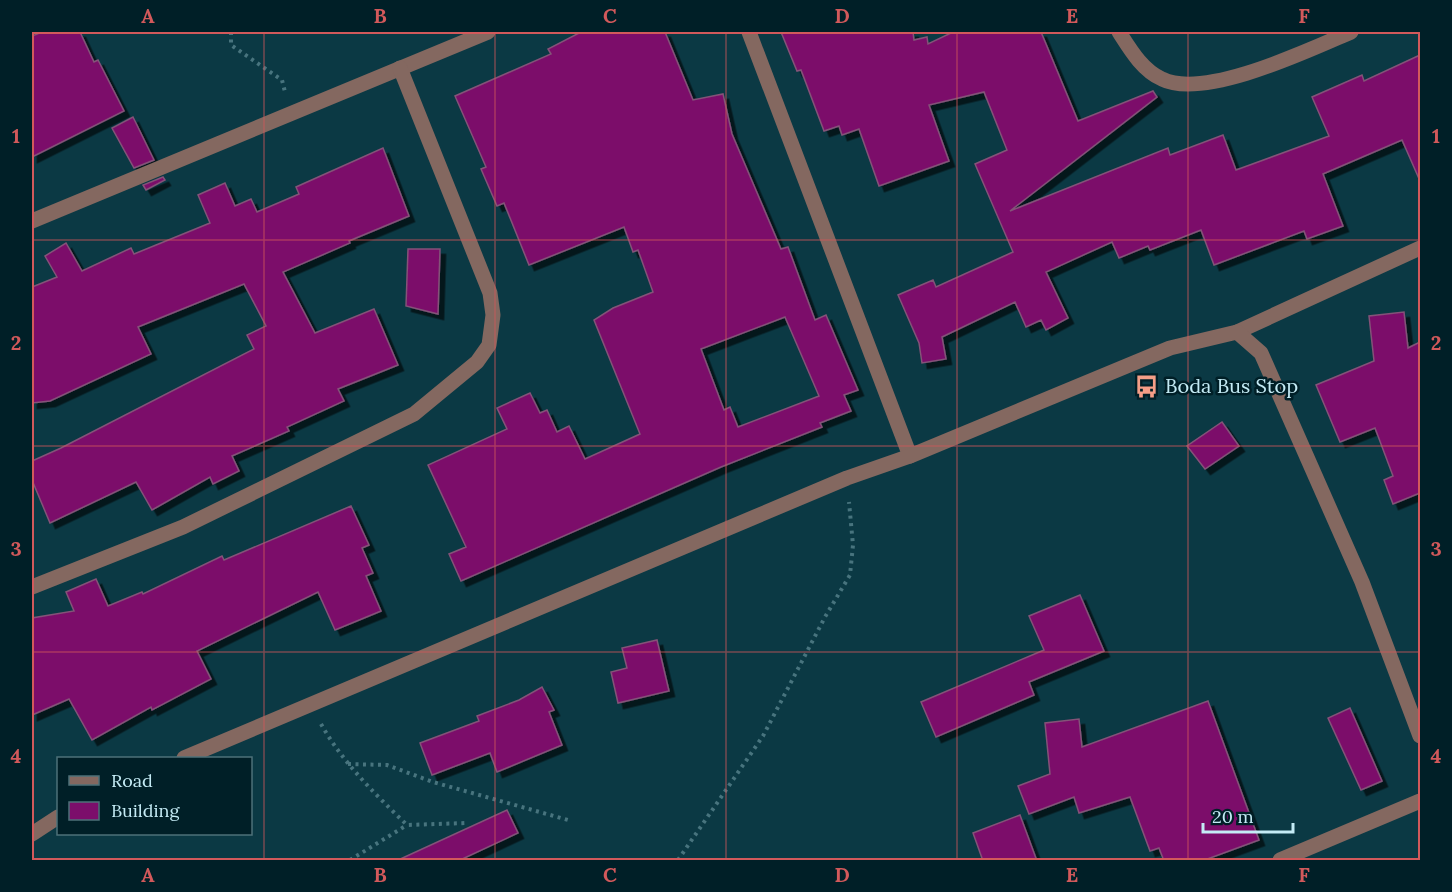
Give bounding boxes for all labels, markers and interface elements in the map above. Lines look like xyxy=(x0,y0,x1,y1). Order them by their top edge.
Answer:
text: A xyxy=(141,3,155,28)
text: B xyxy=(373,3,387,28)
text: C xyxy=(603,3,617,28)
text: D xyxy=(834,3,850,28)
text: E xyxy=(1066,3,1078,28)
text: F xyxy=(1298,3,1310,28)
text: 1 xyxy=(12,123,20,148)
text: 1 xyxy=(1432,123,1440,148)
text: 2 xyxy=(11,330,21,355)
text: 2 xyxy=(1431,330,1441,355)
bus stop icon: Boda Bus Stop xyxy=(1134,373,1160,399)
place label: Boda Bus Stop xyxy=(1165,373,1298,398)
text: 3 xyxy=(10,536,22,561)
text: 3 xyxy=(1430,536,1442,561)
text: 4 xyxy=(11,743,22,768)
text: 4 xyxy=(1431,743,1442,768)
legend xyxy=(57,757,252,835)
text: Road xyxy=(111,769,153,792)
scale bar xyxy=(1203,796,1293,834)
text: Building xyxy=(111,799,181,822)
text: 20 m xyxy=(1212,805,1254,828)
text: A xyxy=(141,862,155,887)
text: B xyxy=(373,862,387,887)
text: C xyxy=(603,862,617,887)
text: D xyxy=(834,862,850,887)
text: E xyxy=(1066,862,1078,887)
text: F xyxy=(1298,862,1310,887)

